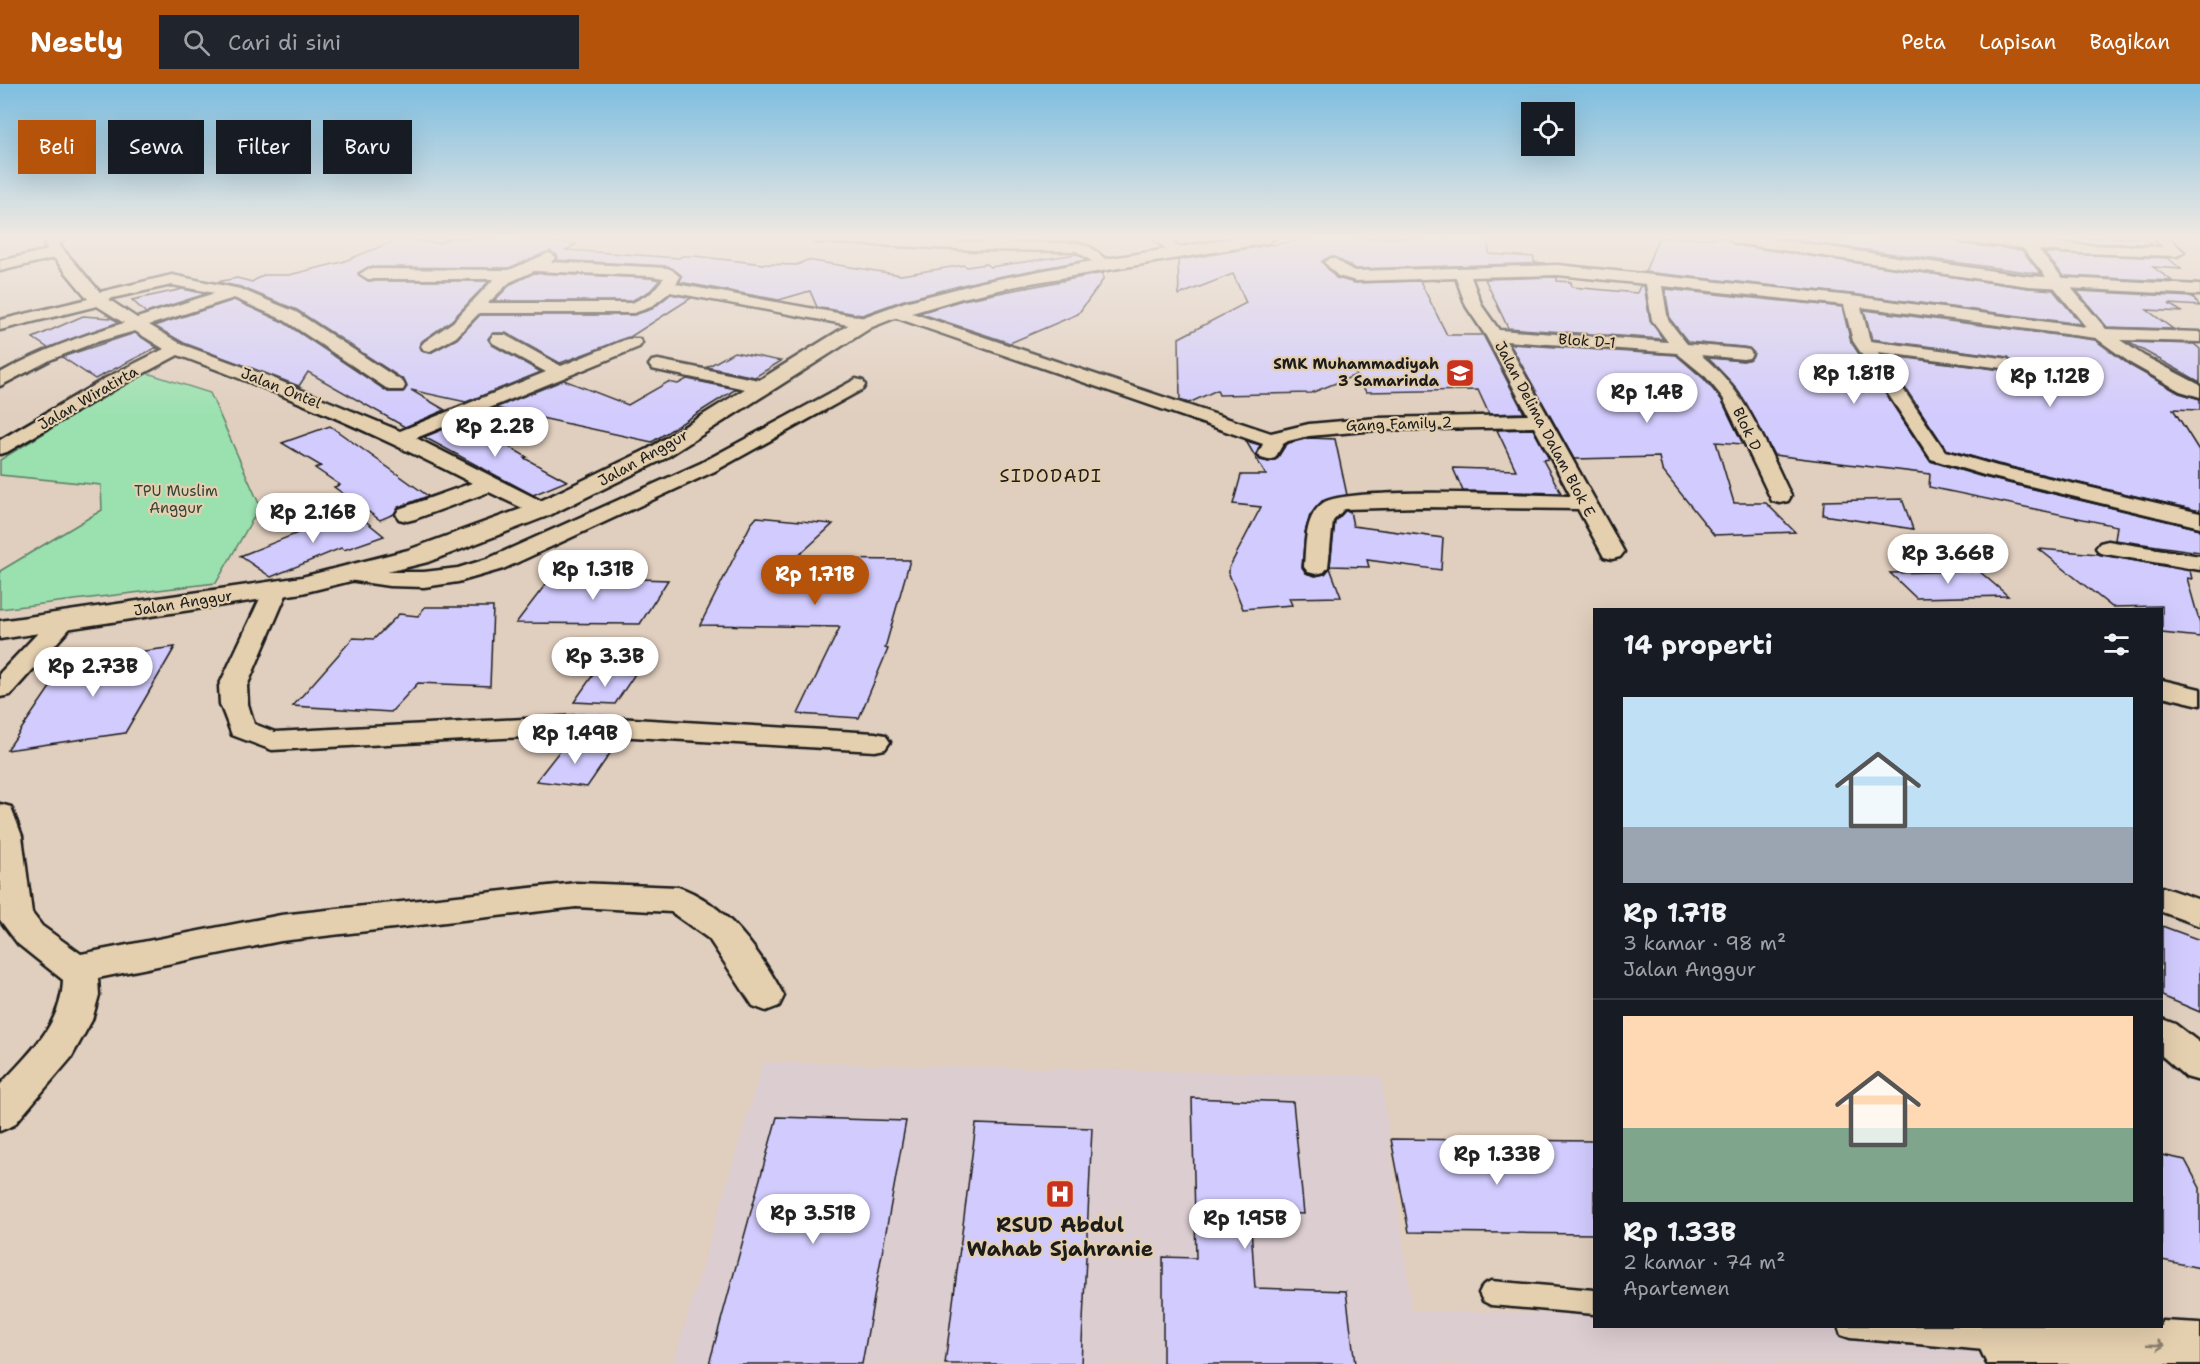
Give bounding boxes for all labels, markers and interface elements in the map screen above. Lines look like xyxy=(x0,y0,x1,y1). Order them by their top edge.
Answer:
search box xyxy=(159,15,579,69)
text: Nestly xyxy=(30,23,123,61)
icon: search xyxy=(180,26,213,59)
text: Cari di sini xyxy=(228,28,341,57)
text: Peta xyxy=(1901,28,1946,56)
text: Lapisan xyxy=(1979,28,2056,56)
text: Bagikan xyxy=(2089,28,2170,56)
map controls xyxy=(1521,102,1575,156)
button: locate xyxy=(1521,102,1575,156)
chip: Beli xyxy=(18,120,96,174)
chip: Sewa xyxy=(108,120,204,174)
chip: Filter xyxy=(216,120,311,174)
chip: Baru xyxy=(323,120,412,174)
street label: Blok D-1 xyxy=(1558,329,1616,353)
street label: Jalan Delima Dalam Blok E xyxy=(1490,338,1600,520)
place label: SMK Muhammadiyah 3 Samarinda xyxy=(1273,354,1440,391)
pin: Rp 1.81B xyxy=(1792,354,1916,405)
school or university icon: SMK Muhammadiyah 3 Samarinda xyxy=(1444,357,1476,389)
pin: Rp 1.12B xyxy=(1988,357,2112,408)
text: Rp 1.81B xyxy=(1813,360,1895,386)
street label: Jalan Wiratirta xyxy=(34,361,142,435)
street label: Jalan Ontel xyxy=(238,363,325,413)
text: Rp 1.12B xyxy=(2010,363,2090,389)
pin: Rp 1.4B xyxy=(1592,373,1702,424)
text: Rp 1.4B xyxy=(1611,379,1683,405)
street label: Blok D xyxy=(1728,404,1766,454)
pin: Rp 2.2B xyxy=(440,407,550,458)
street label: Gang Family 2 xyxy=(1345,412,1453,436)
text: Rp 2.2B xyxy=(456,413,534,439)
street label: Jalan Anggur xyxy=(594,425,692,491)
district label: SIDODADI xyxy=(999,464,1103,488)
park label: TPU Muslim Anggur xyxy=(134,481,218,518)
pin: Rp 2.16B xyxy=(251,493,375,544)
text: Rp 2.16B xyxy=(270,499,356,525)
pin: Rp 3.66B xyxy=(1886,534,2010,585)
text: Rp 3.66B xyxy=(1901,540,1995,566)
pin: Rp 1.31B xyxy=(531,550,655,601)
pin: Rp 1.71B xyxy=(753,555,877,606)
text: Rp 1.31B xyxy=(552,556,634,582)
text: Rp 1.71B xyxy=(775,561,855,587)
street label: Jalan Anggur xyxy=(132,585,234,621)
text: 14 properti xyxy=(1623,627,1773,662)
icon: filters xyxy=(2100,628,2133,661)
pin: Rp 3.3B xyxy=(550,637,660,688)
text: Rp 3.3B xyxy=(566,643,644,669)
pin: Rp 2.73B xyxy=(31,647,155,698)
text: Rp 2.73B xyxy=(48,653,138,679)
pin: Rp 1.49B xyxy=(513,714,637,765)
text: Rp 1.49B xyxy=(532,720,618,746)
icon: home xyxy=(1824,736,1932,844)
text: Rp 1.71B xyxy=(1623,895,1727,930)
text: 3 kamar · 98 m² xyxy=(1623,930,1786,956)
text: Jalan Anggur xyxy=(1623,956,1756,982)
icon: home xyxy=(1824,1055,1932,1163)
pin: Rp 1.33B xyxy=(1435,1135,1559,1186)
text: Rp 1.33B xyxy=(1453,1141,1541,1167)
hospital icon: RSUD Abdul Wahab Sjahranie xyxy=(1044,1178,1076,1210)
pin: Rp 3.51B xyxy=(751,1194,875,1245)
pin: Rp 1.95B xyxy=(1183,1199,1307,1250)
text: Rp 3.51B xyxy=(770,1200,856,1226)
text: Rp 1.95B xyxy=(1203,1205,1287,1231)
place label: RSUD Abdul Wahab Sjahranie xyxy=(967,1211,1153,1263)
text: Rp 1.33B xyxy=(1623,1214,1736,1249)
text: 2 kamar · 74 m² xyxy=(1623,1249,1786,1275)
text: Apartemen xyxy=(1623,1275,1730,1301)
one-way arrow xyxy=(2145,1339,2165,1351)

